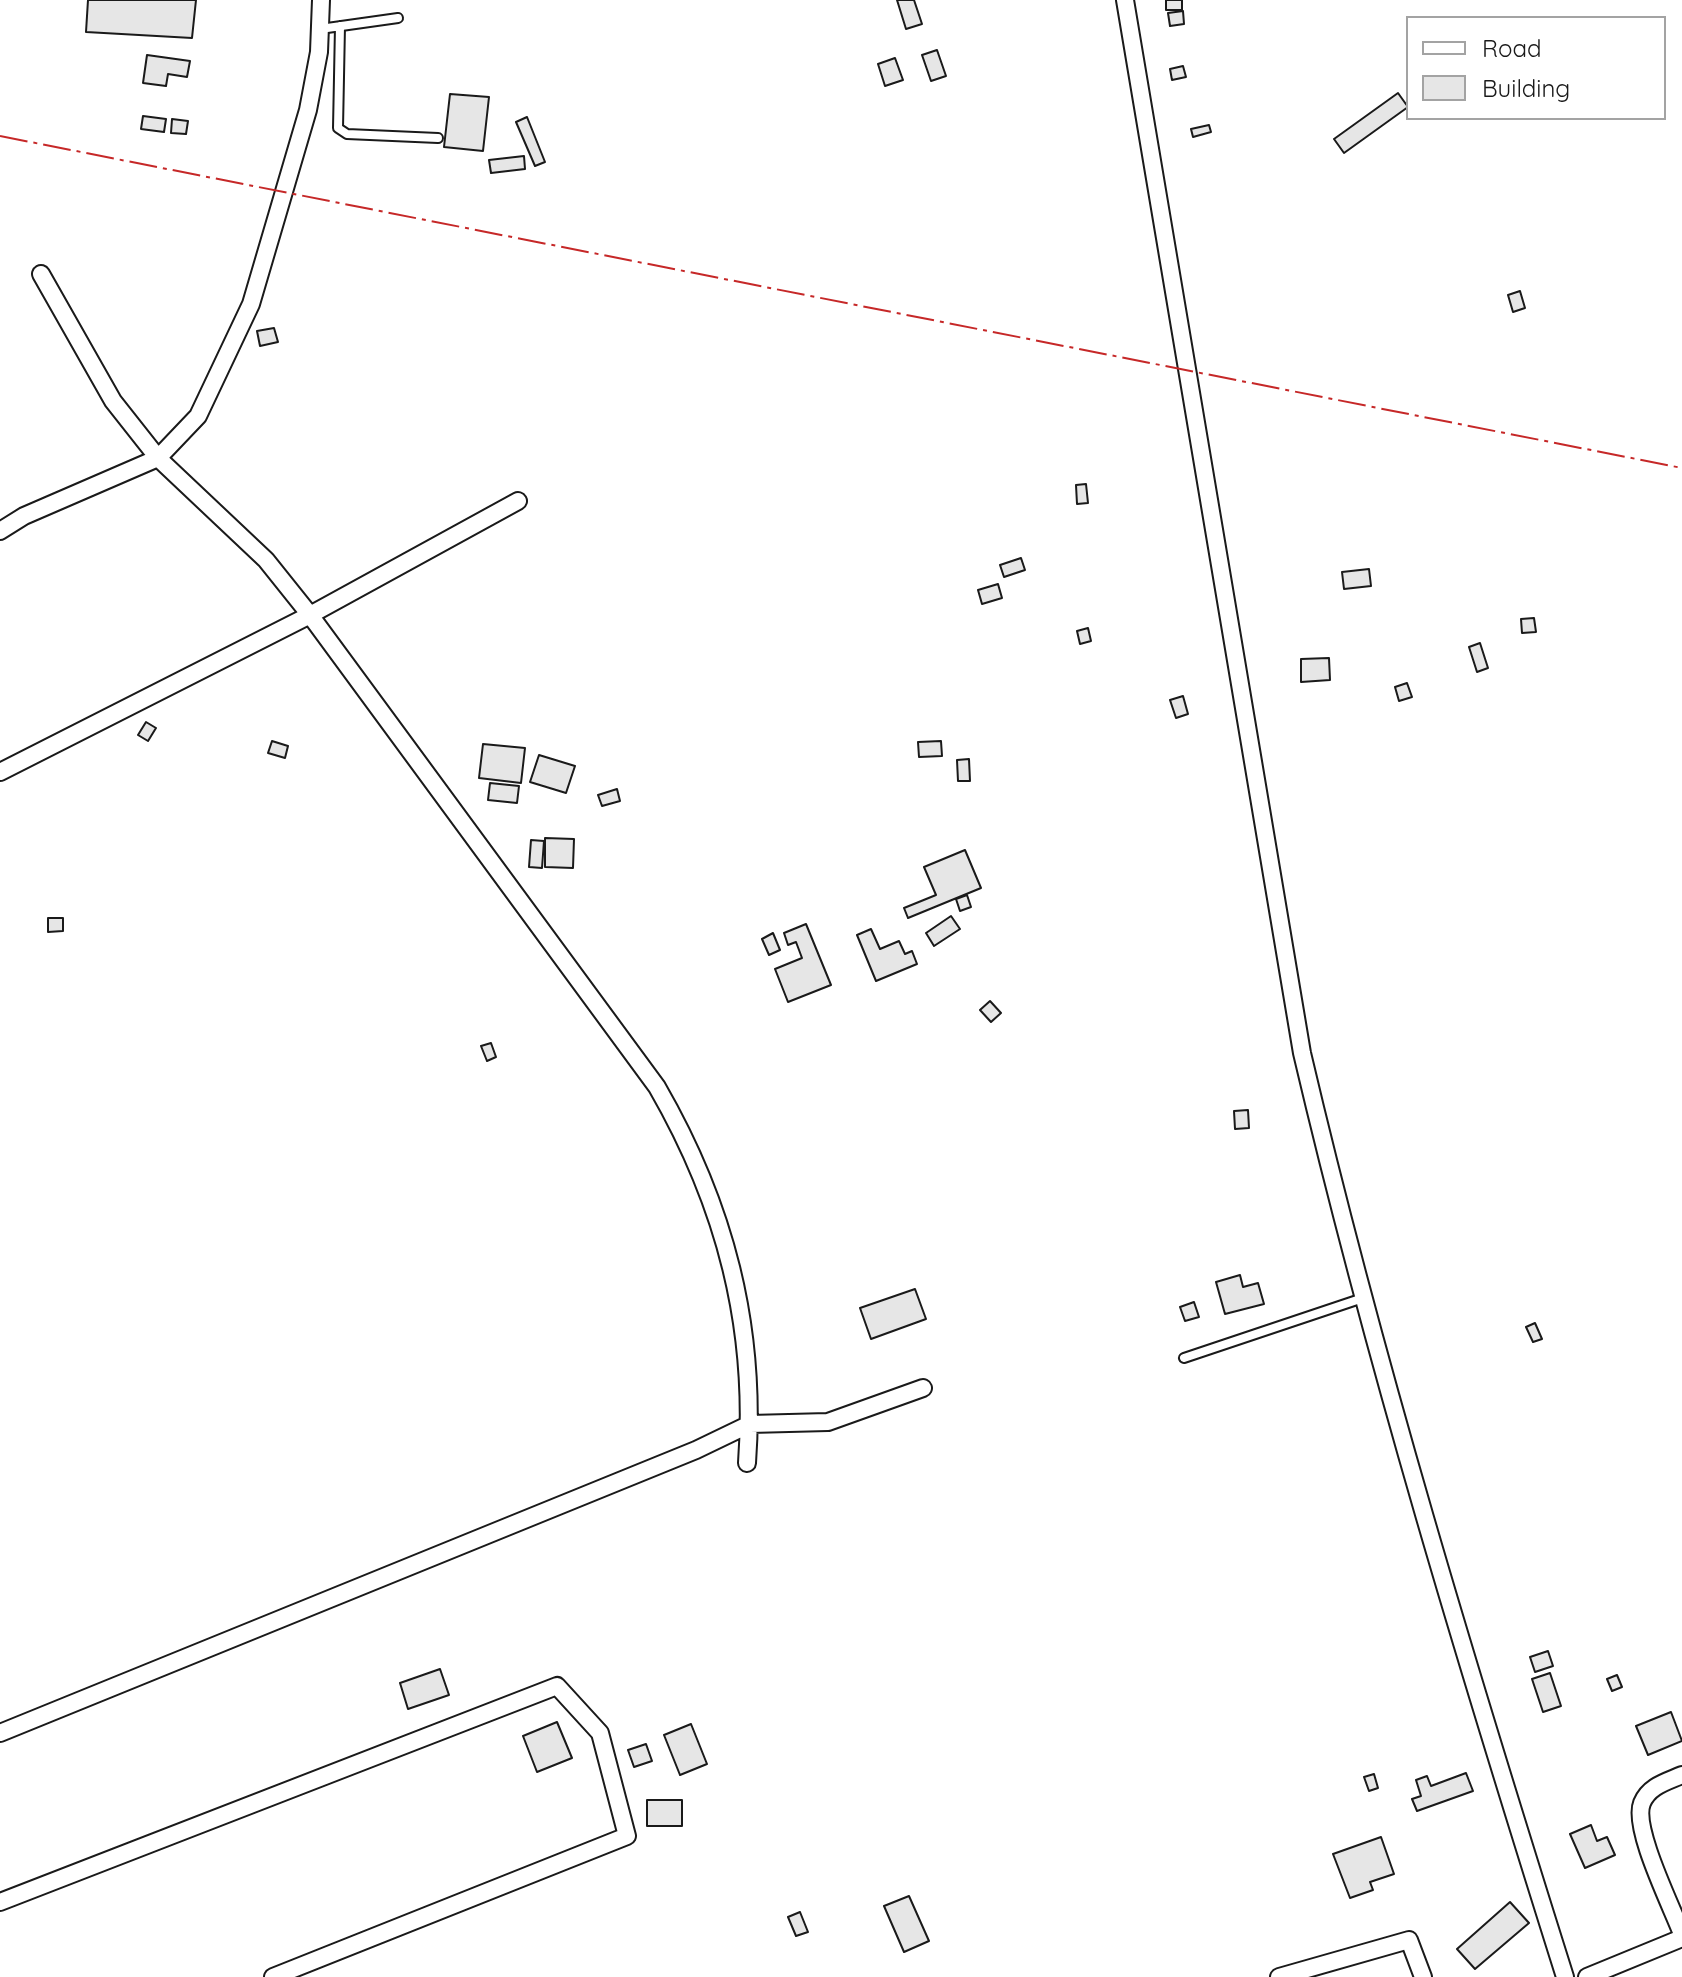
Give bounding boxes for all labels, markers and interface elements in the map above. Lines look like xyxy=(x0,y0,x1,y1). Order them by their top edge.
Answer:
legend xyxy=(1406,16,1666,120)
text: Road xyxy=(1482,33,1542,63)
text: Building xyxy=(1482,73,1570,103)

